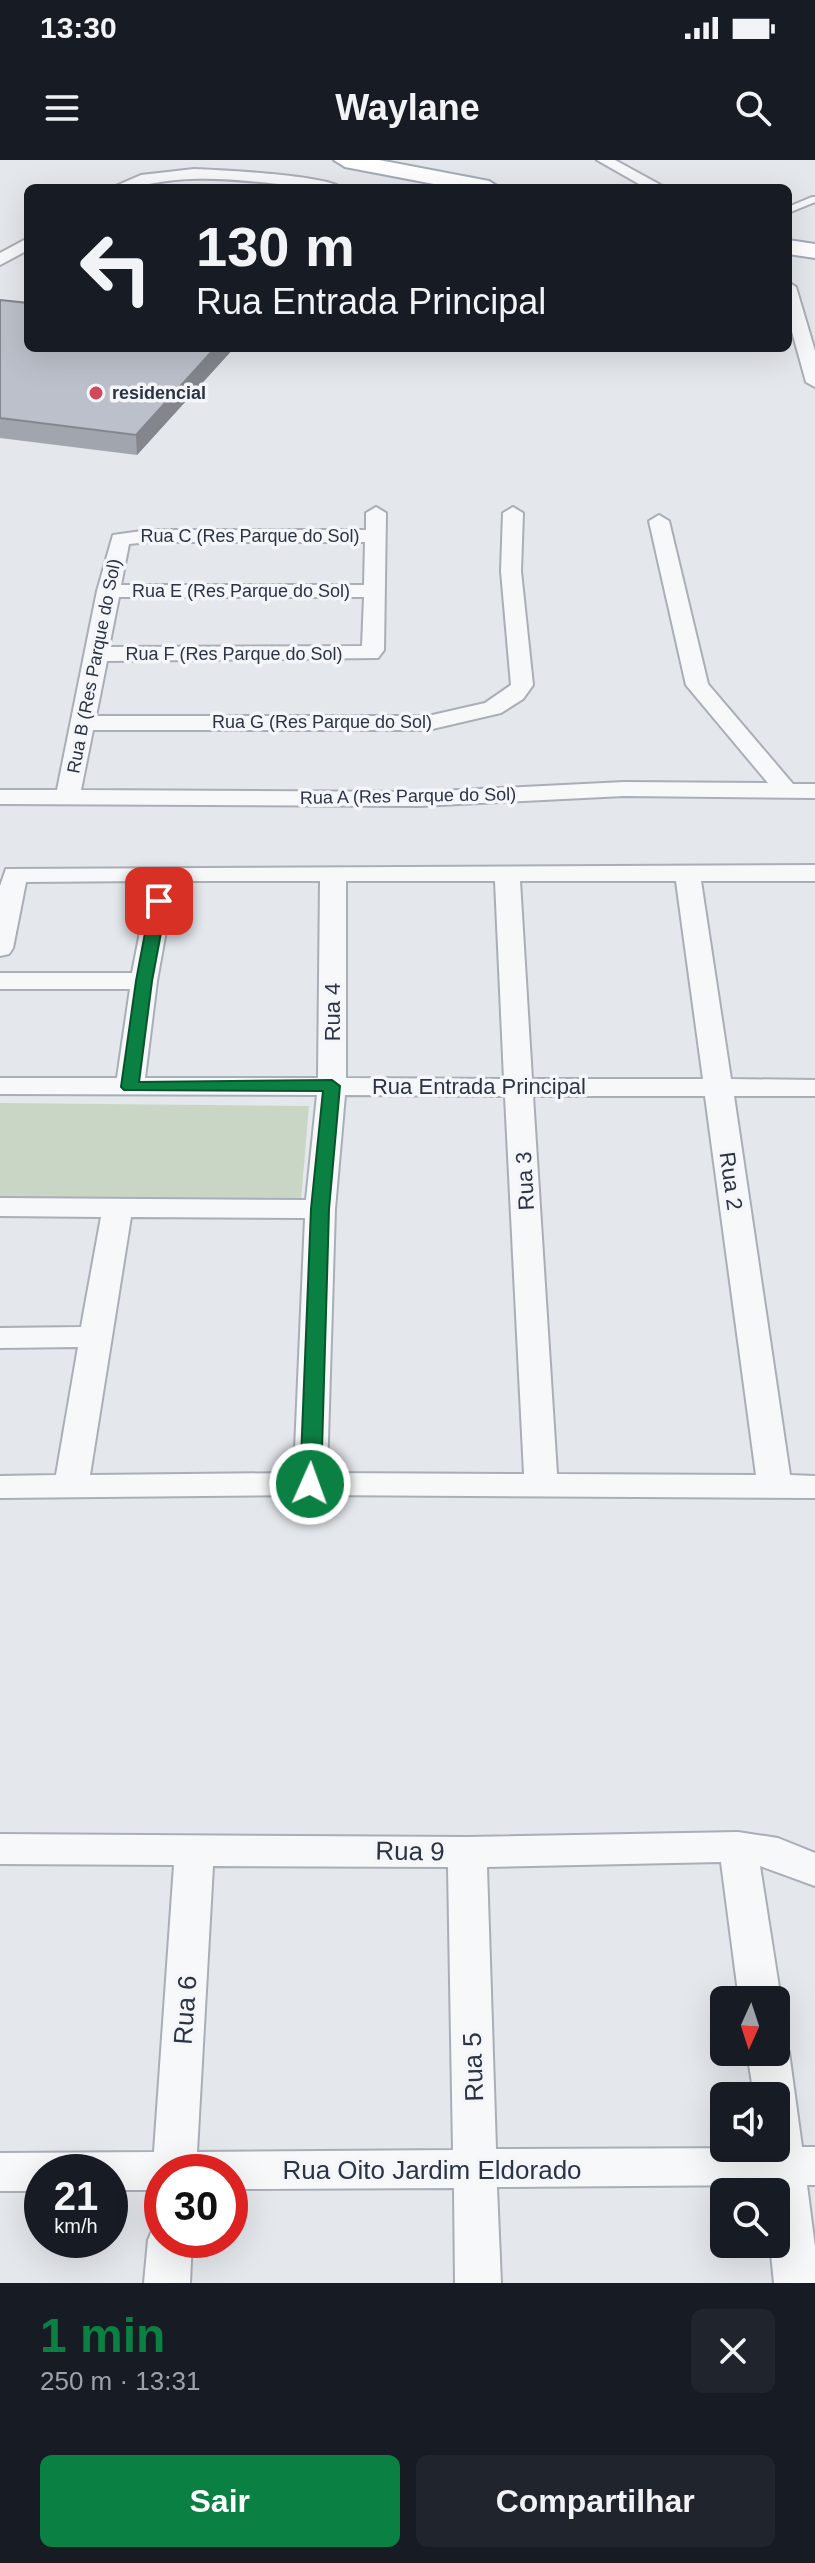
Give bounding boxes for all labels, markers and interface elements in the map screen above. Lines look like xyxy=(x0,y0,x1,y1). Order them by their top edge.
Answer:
text: 13:30 xyxy=(40,11,117,44)
icon: menu xyxy=(40,86,84,130)
icon: search xyxy=(731,86,775,130)
text: Waylane xyxy=(335,87,480,128)
text: 130 m xyxy=(196,215,355,278)
icon: left xyxy=(64,216,168,320)
text: Rua Entrada Principal xyxy=(196,281,546,322)
place label: residencial xyxy=(112,383,206,403)
marker: residencial xyxy=(87,384,105,402)
street label: Rua C (Res Parque do Sol) xyxy=(140,526,360,546)
street label: Rua B (Res Parque do Sol) xyxy=(63,557,125,775)
street label: Rua E (Res Parque do Sol) xyxy=(132,581,350,601)
street label: Rua F (Res Parque do Sol) xyxy=(125,644,343,664)
street label: Rua G (Res Parque do Sol) xyxy=(212,712,432,732)
street label: Rua A (Res Parque do Sol) xyxy=(300,784,516,808)
pin xyxy=(125,867,193,935)
icon: arrive xyxy=(137,879,181,923)
street label: Rua 4 xyxy=(320,983,345,1041)
street label: Rua Entrada Principal xyxy=(372,1074,586,1099)
street label: Rua 2 xyxy=(715,1150,747,1212)
street label: Rua 3 xyxy=(511,1151,539,1211)
position arrow xyxy=(268,1442,352,1526)
street label: Rua 9 xyxy=(375,1835,445,1867)
street label: Rua 6 xyxy=(168,1974,202,2046)
north arrow xyxy=(710,1986,790,2066)
map controls xyxy=(710,1986,790,2258)
street label: Rua 5 xyxy=(457,2032,489,2102)
button: sound xyxy=(710,2082,790,2162)
speed limit sign: 30 xyxy=(144,2154,248,2258)
street label: Rua Oito Jardim Eldorado xyxy=(282,2155,582,2185)
text: 21 xyxy=(54,2174,98,2218)
button: search xyxy=(710,2178,790,2258)
text: km/h xyxy=(54,2215,98,2237)
text: 1 min xyxy=(40,2309,165,2362)
button: close xyxy=(691,2309,775,2393)
text: 250 m · 13:31 xyxy=(40,2366,200,2396)
button: Sair xyxy=(40,2455,400,2547)
button: Compartilhar xyxy=(416,2455,775,2547)

